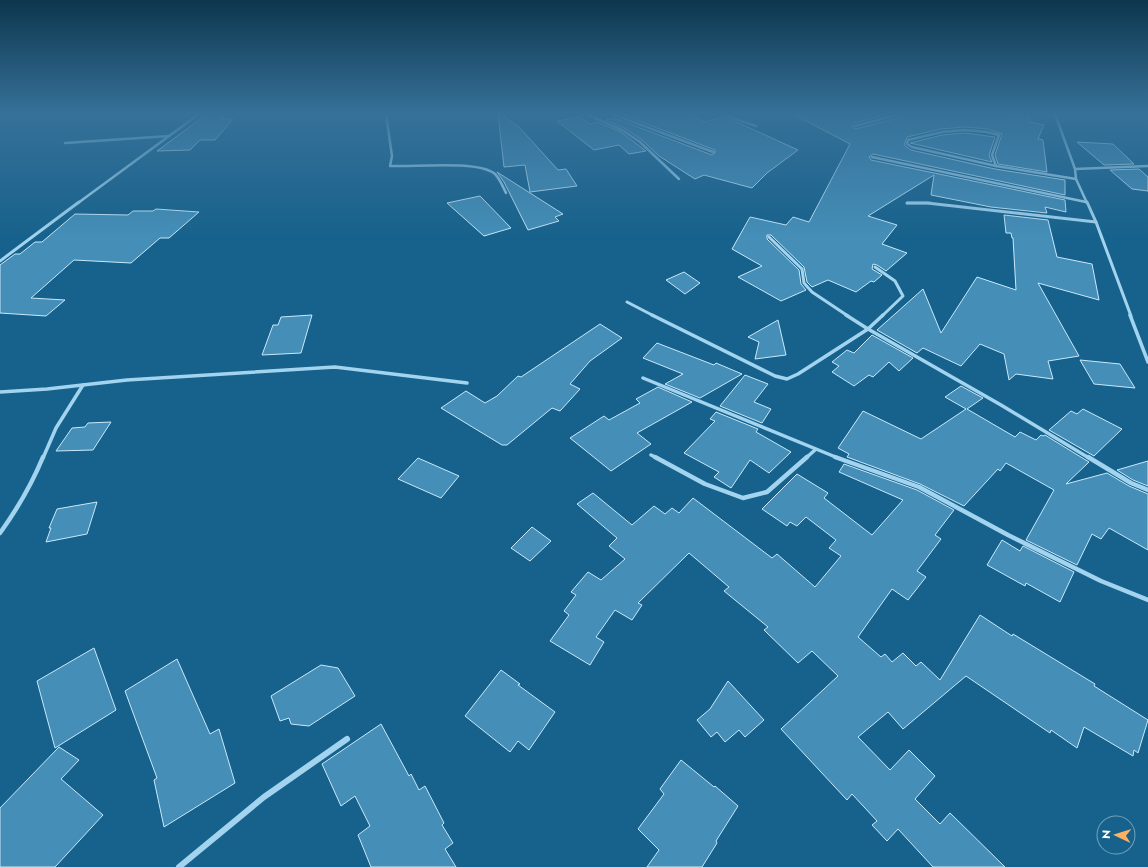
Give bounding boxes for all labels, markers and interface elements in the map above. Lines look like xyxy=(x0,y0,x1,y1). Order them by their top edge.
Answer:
north arrow xyxy=(1096,815,1136,855)
text: N xyxy=(1098,829,1114,839)

